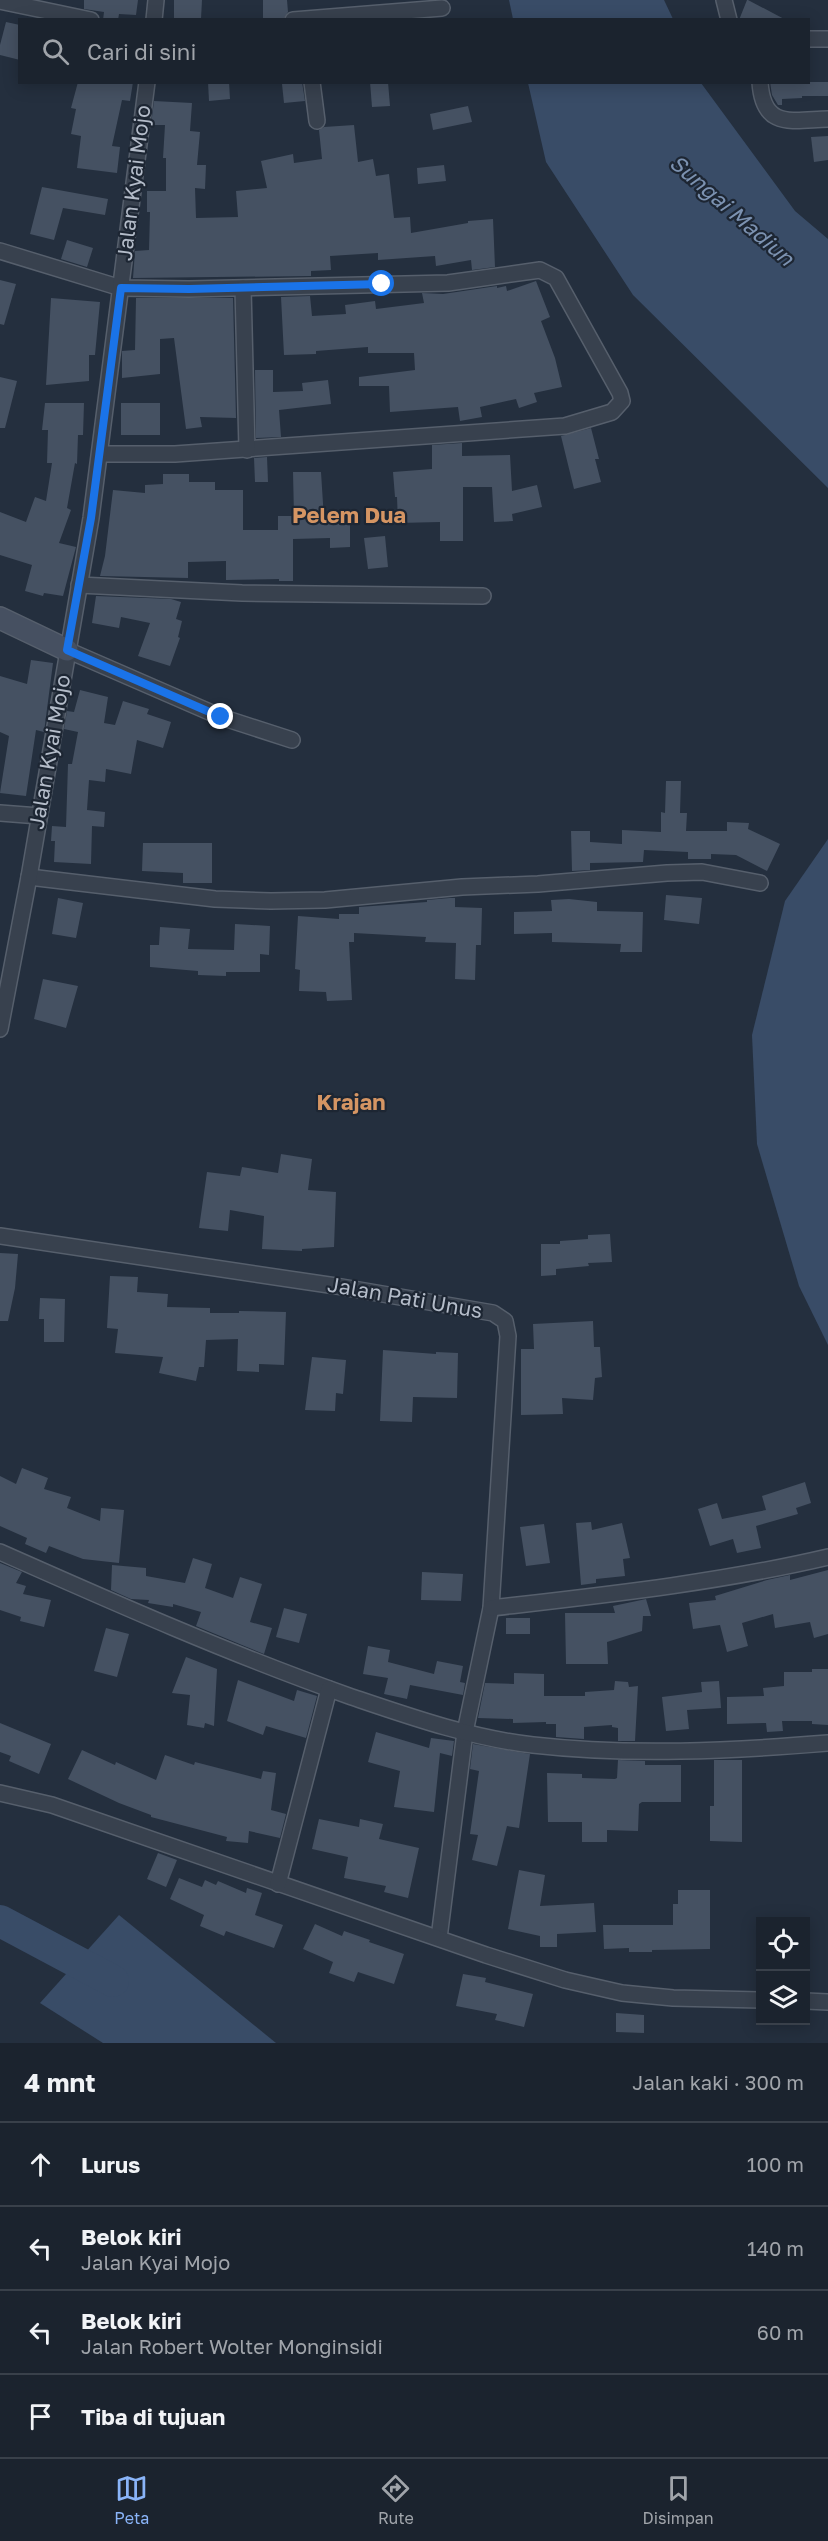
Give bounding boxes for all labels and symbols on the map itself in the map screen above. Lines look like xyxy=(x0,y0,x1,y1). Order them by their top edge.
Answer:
street label: Jalan Kyai Mojo xyxy=(111,104,155,262)
water label: Sungai Madiun xyxy=(665,148,801,272)
route start xyxy=(368,270,394,296)
district label: Pelem Dua xyxy=(292,501,406,528)
street label: Jalan Kyai Mojo xyxy=(23,672,75,831)
route end xyxy=(207,703,233,729)
district label: Krajan xyxy=(316,1088,386,1115)
street label: Jalan Pati Unus xyxy=(326,1271,485,1323)

